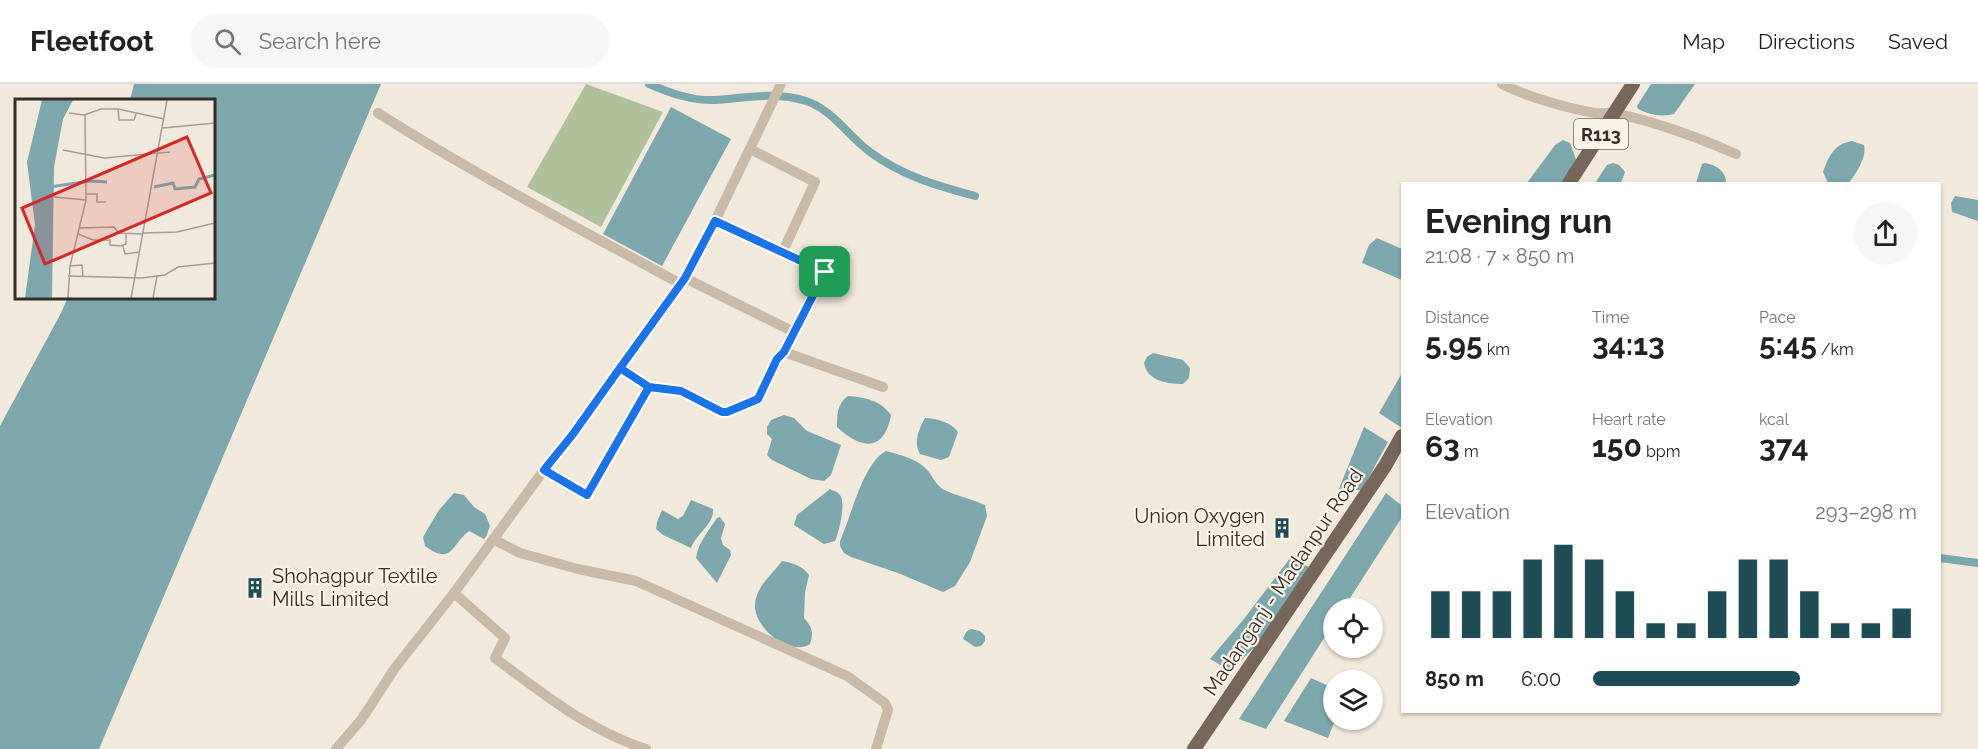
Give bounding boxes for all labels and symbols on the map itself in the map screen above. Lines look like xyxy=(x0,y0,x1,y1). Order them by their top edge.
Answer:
inset map xyxy=(15,99,214,298)
road number: R113 xyxy=(1574,119,1628,149)
pin xyxy=(799,246,850,297)
street label: Madanganj - Madanpur Road xyxy=(1198,464,1368,700)
place label: Union Oxygen Limited xyxy=(1134,504,1265,551)
building icon: Union Oxygen Limited xyxy=(1270,516,1294,540)
place label: Shohagpur Textile Mills Limited xyxy=(272,564,438,611)
building icon: Shohagpur Textile Mills Limited xyxy=(243,576,267,600)

